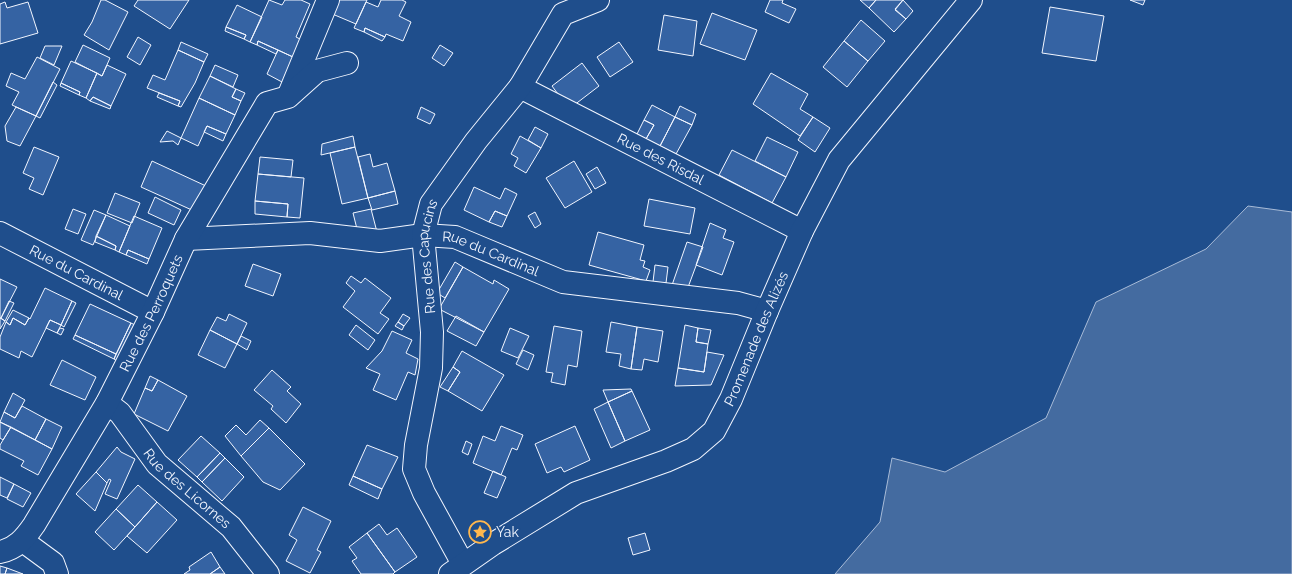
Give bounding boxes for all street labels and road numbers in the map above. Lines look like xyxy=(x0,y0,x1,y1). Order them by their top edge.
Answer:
street label: Rue des Risdal xyxy=(615,130,707,188)
street label: Rue des Capucins xyxy=(415,195,441,315)
street label: Rue du Cardinal xyxy=(442,228,542,279)
street label: Rue du Cardinal xyxy=(27,242,126,303)
street label: Rue des Perroquets xyxy=(116,252,186,374)
street label: Promenade des Alizés xyxy=(721,269,791,409)
street label: Rue des Licornes xyxy=(140,445,234,531)

